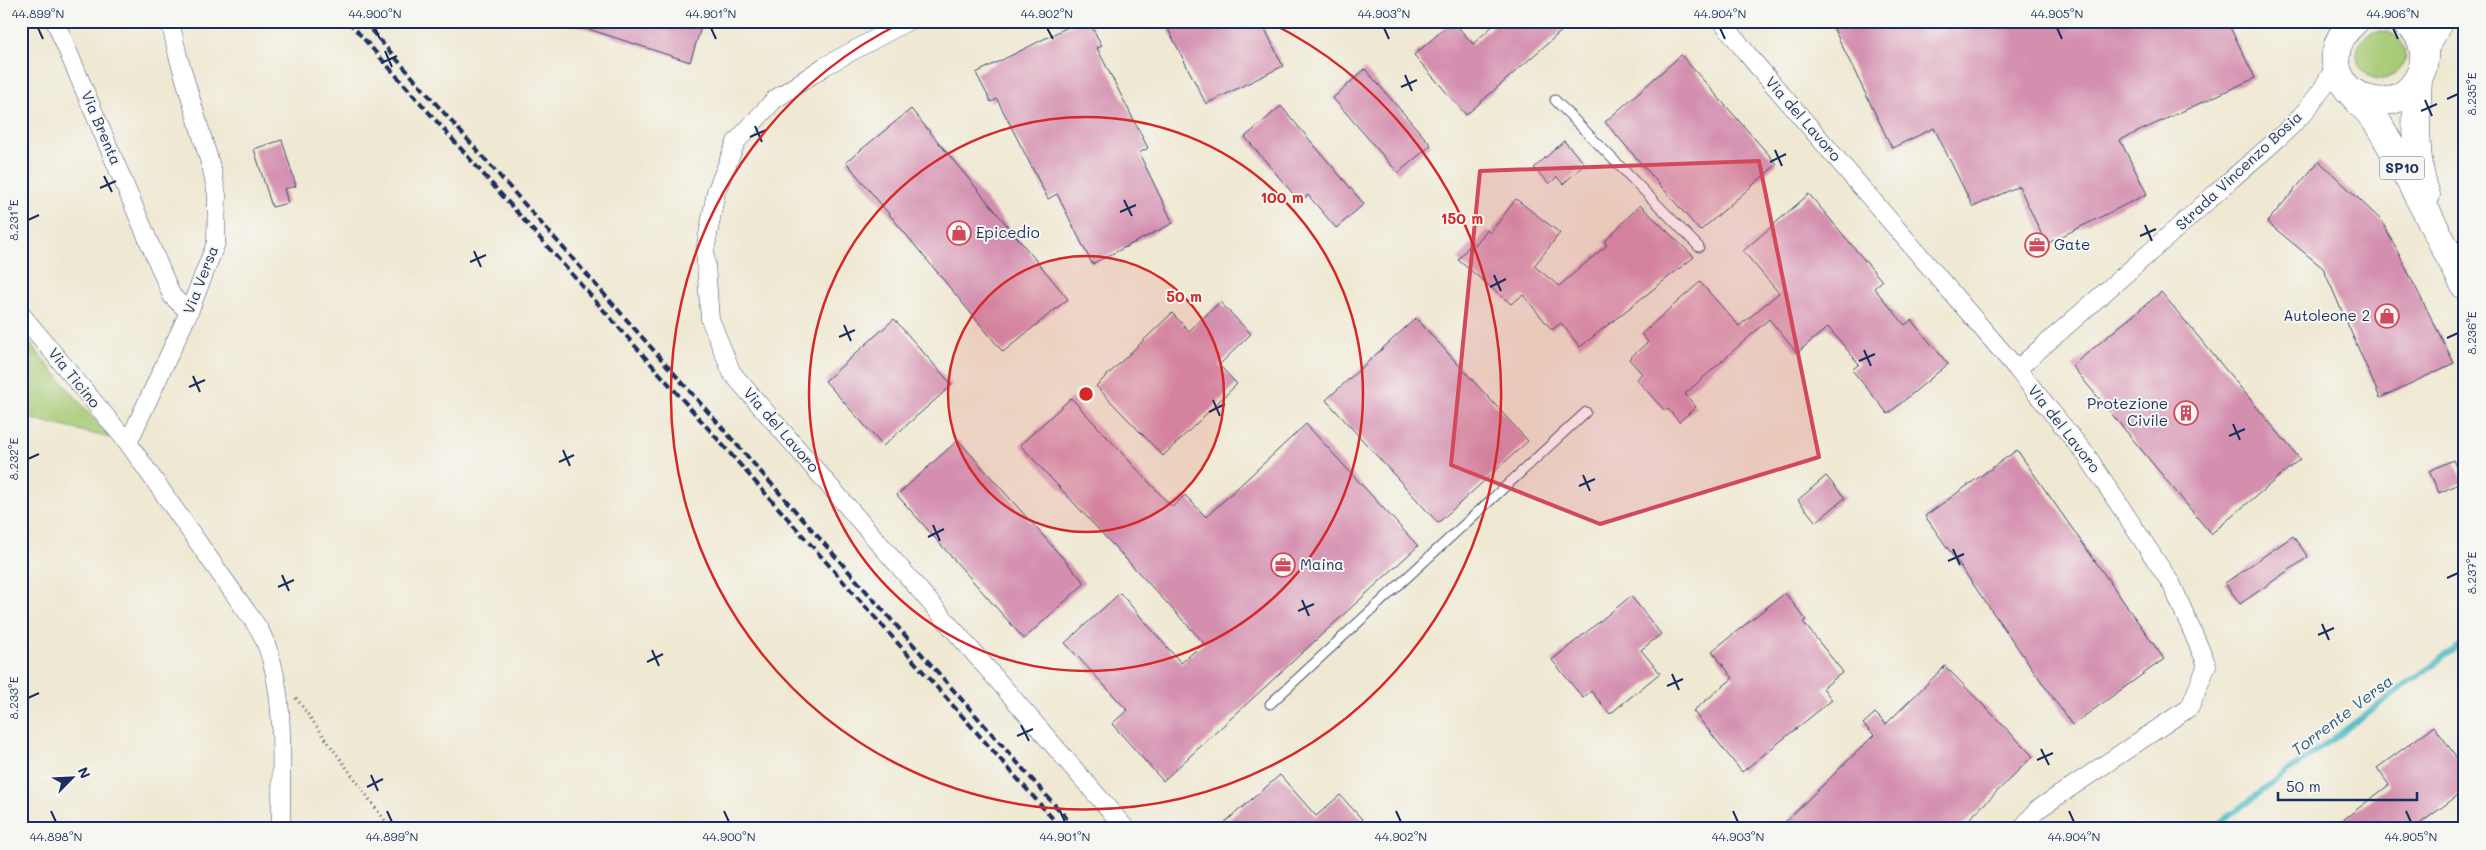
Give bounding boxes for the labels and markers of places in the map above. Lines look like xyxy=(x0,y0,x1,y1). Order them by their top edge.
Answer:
shop icon: Epicedio xyxy=(946,220,972,246)
place label: Epicedio xyxy=(976,222,1040,242)
office icon: Gate xyxy=(2024,232,2050,258)
place label: Gate xyxy=(2054,234,2090,254)
shop icon: Autoleone 2 xyxy=(2374,303,2400,329)
place label: Autoleone 2 xyxy=(2283,305,2370,325)
centre of rings xyxy=(1077,385,1095,403)
place label: Protezione Civile xyxy=(2087,393,2168,430)
building icon: Protezione Civile xyxy=(2173,400,2199,426)
office icon: Maina xyxy=(1270,552,1296,578)
place label: Maina xyxy=(1300,554,1344,574)

